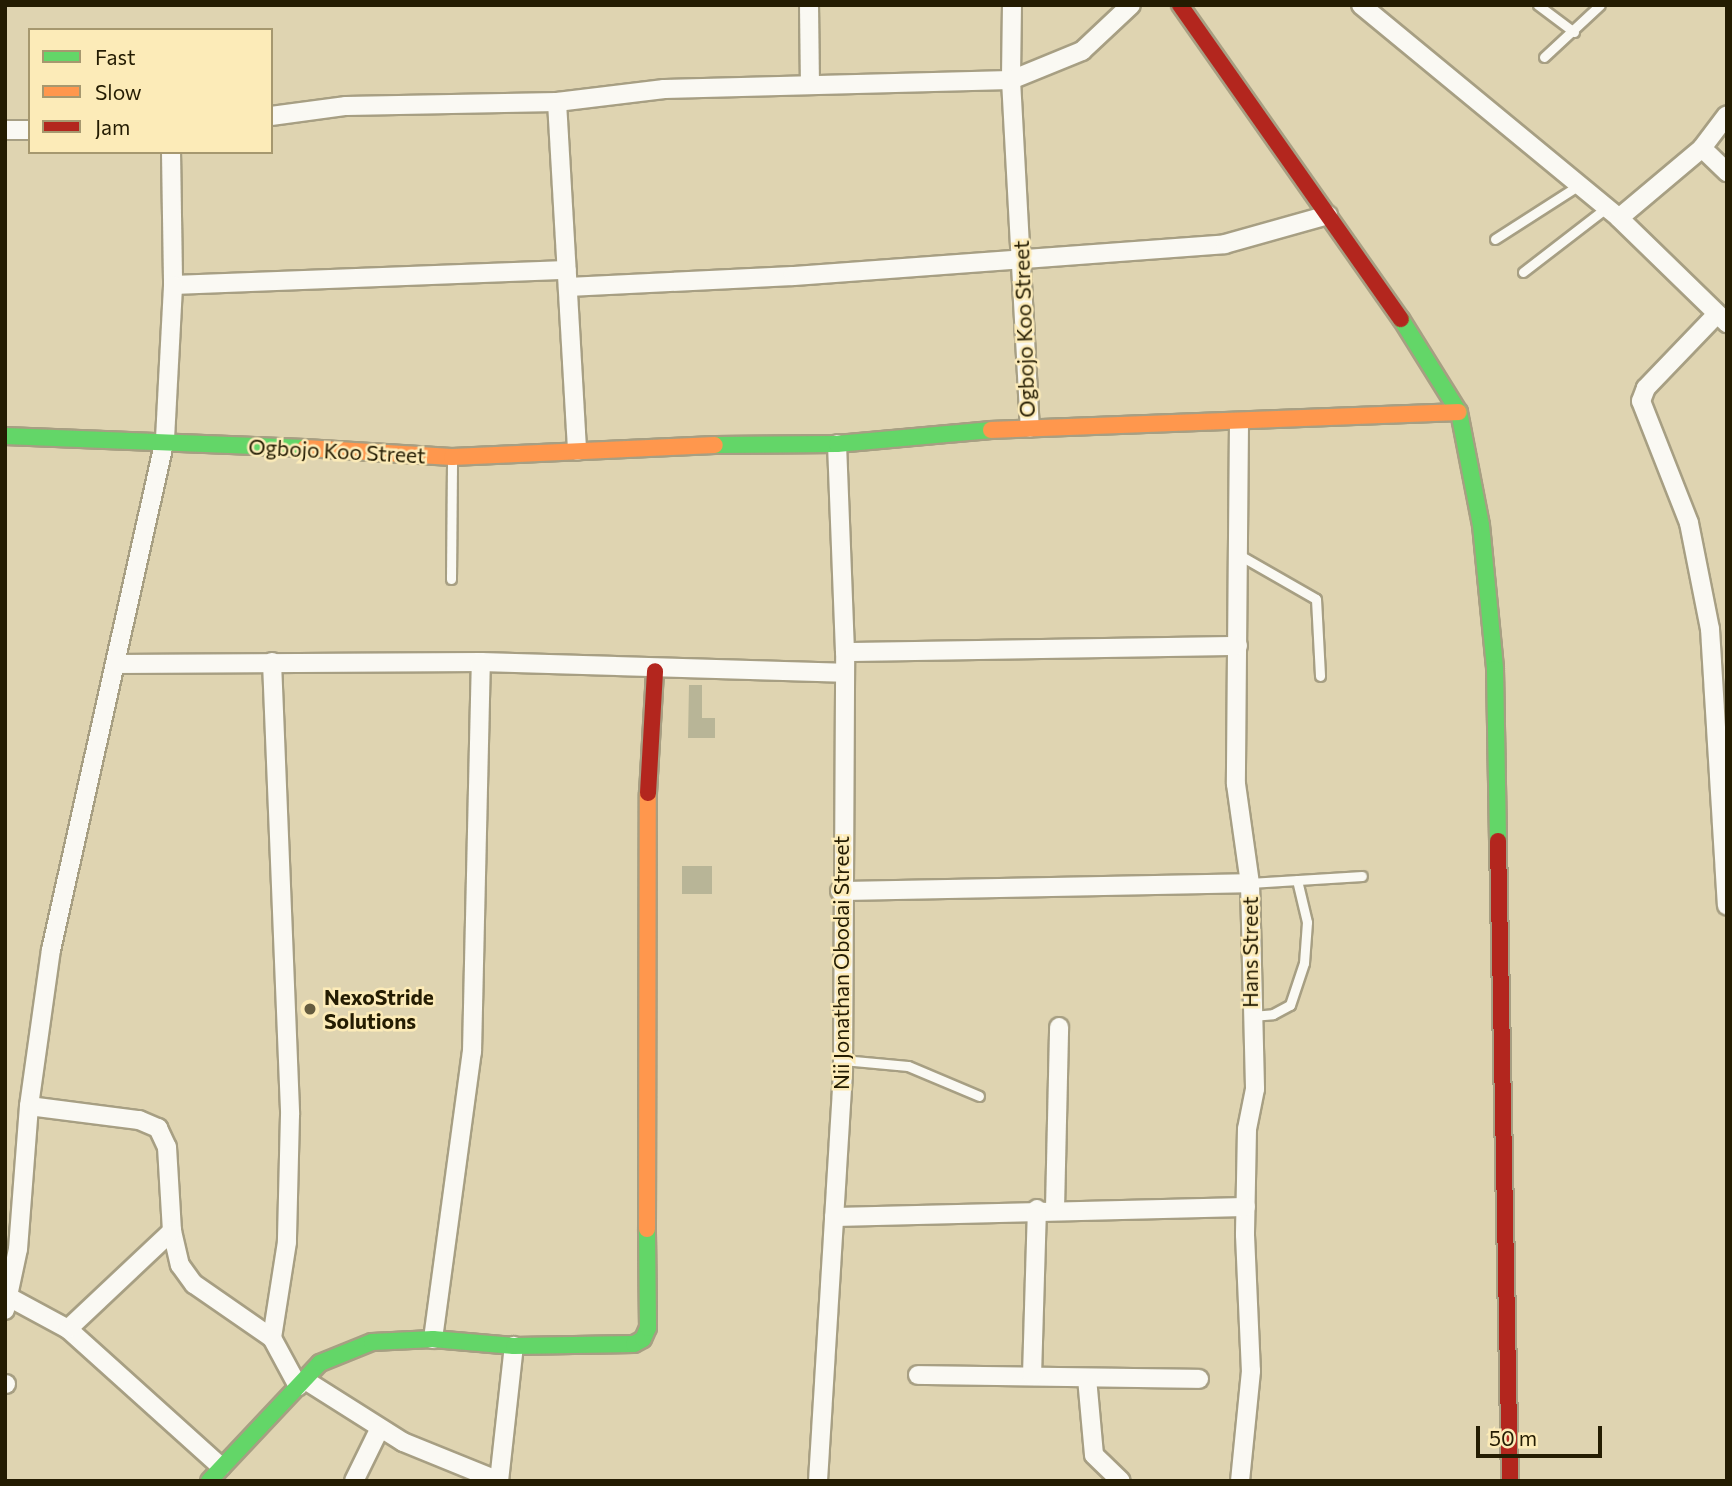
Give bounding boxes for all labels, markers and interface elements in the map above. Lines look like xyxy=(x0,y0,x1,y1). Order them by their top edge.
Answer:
legend xyxy=(28,28,273,154)
text: Fast xyxy=(95,44,136,69)
text: Slow xyxy=(95,79,142,104)
text: Jam xyxy=(95,114,130,139)
street label: Ogbojo Koo Street xyxy=(1008,240,1040,418)
street label: Ogbojo Koo Street xyxy=(248,434,426,468)
street label: Nii Jonathan Obodai Street xyxy=(828,836,854,1090)
street label: Hans Street xyxy=(1237,896,1263,1008)
place label: NexoStride Solutions xyxy=(324,984,434,1034)
marker: NexoStride Solutions xyxy=(302,1001,318,1017)
scale bar xyxy=(1480,1412,1606,1456)
text: 50 m xyxy=(1489,1425,1537,1450)

